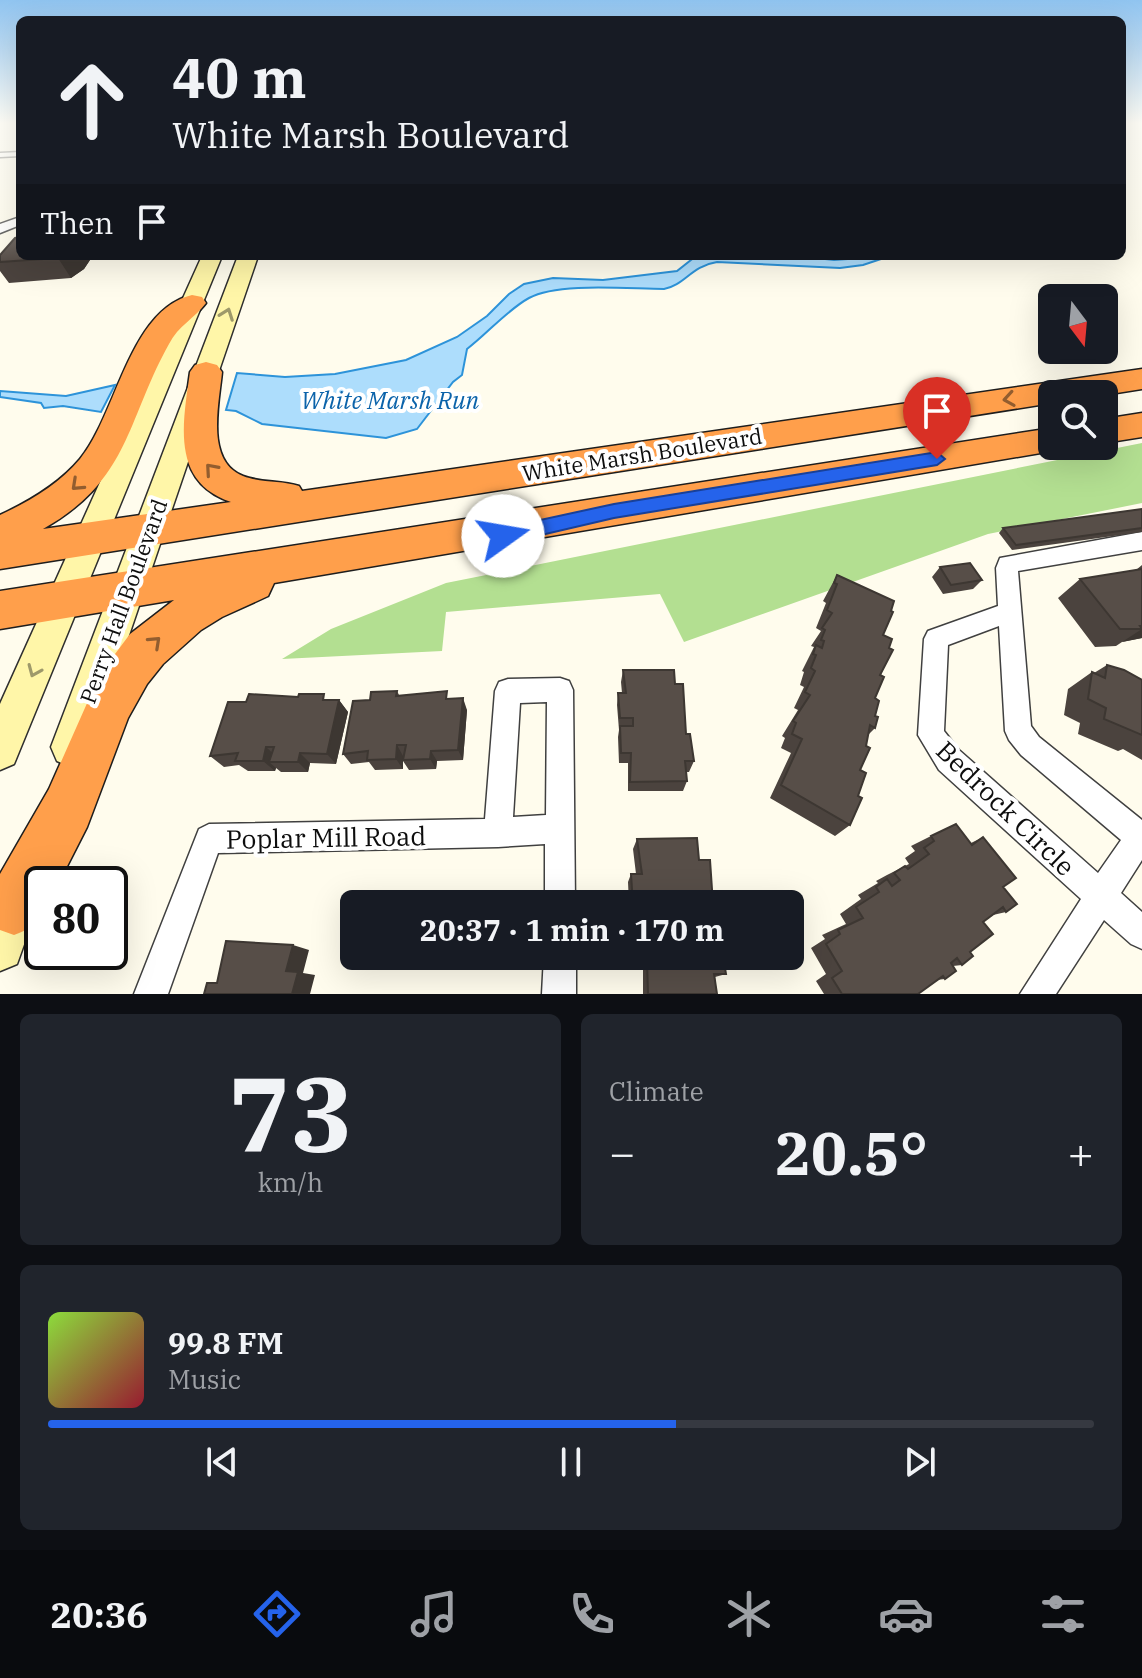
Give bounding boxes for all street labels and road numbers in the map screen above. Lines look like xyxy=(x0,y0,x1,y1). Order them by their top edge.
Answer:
street label: White Marsh Boulevard xyxy=(520,421,764,487)
street label: Perry Hall Boulevard xyxy=(73,495,173,707)
street label: Bedrock Circle xyxy=(929,733,1083,883)
street label: Poplar Mill Road xyxy=(226,818,426,856)

